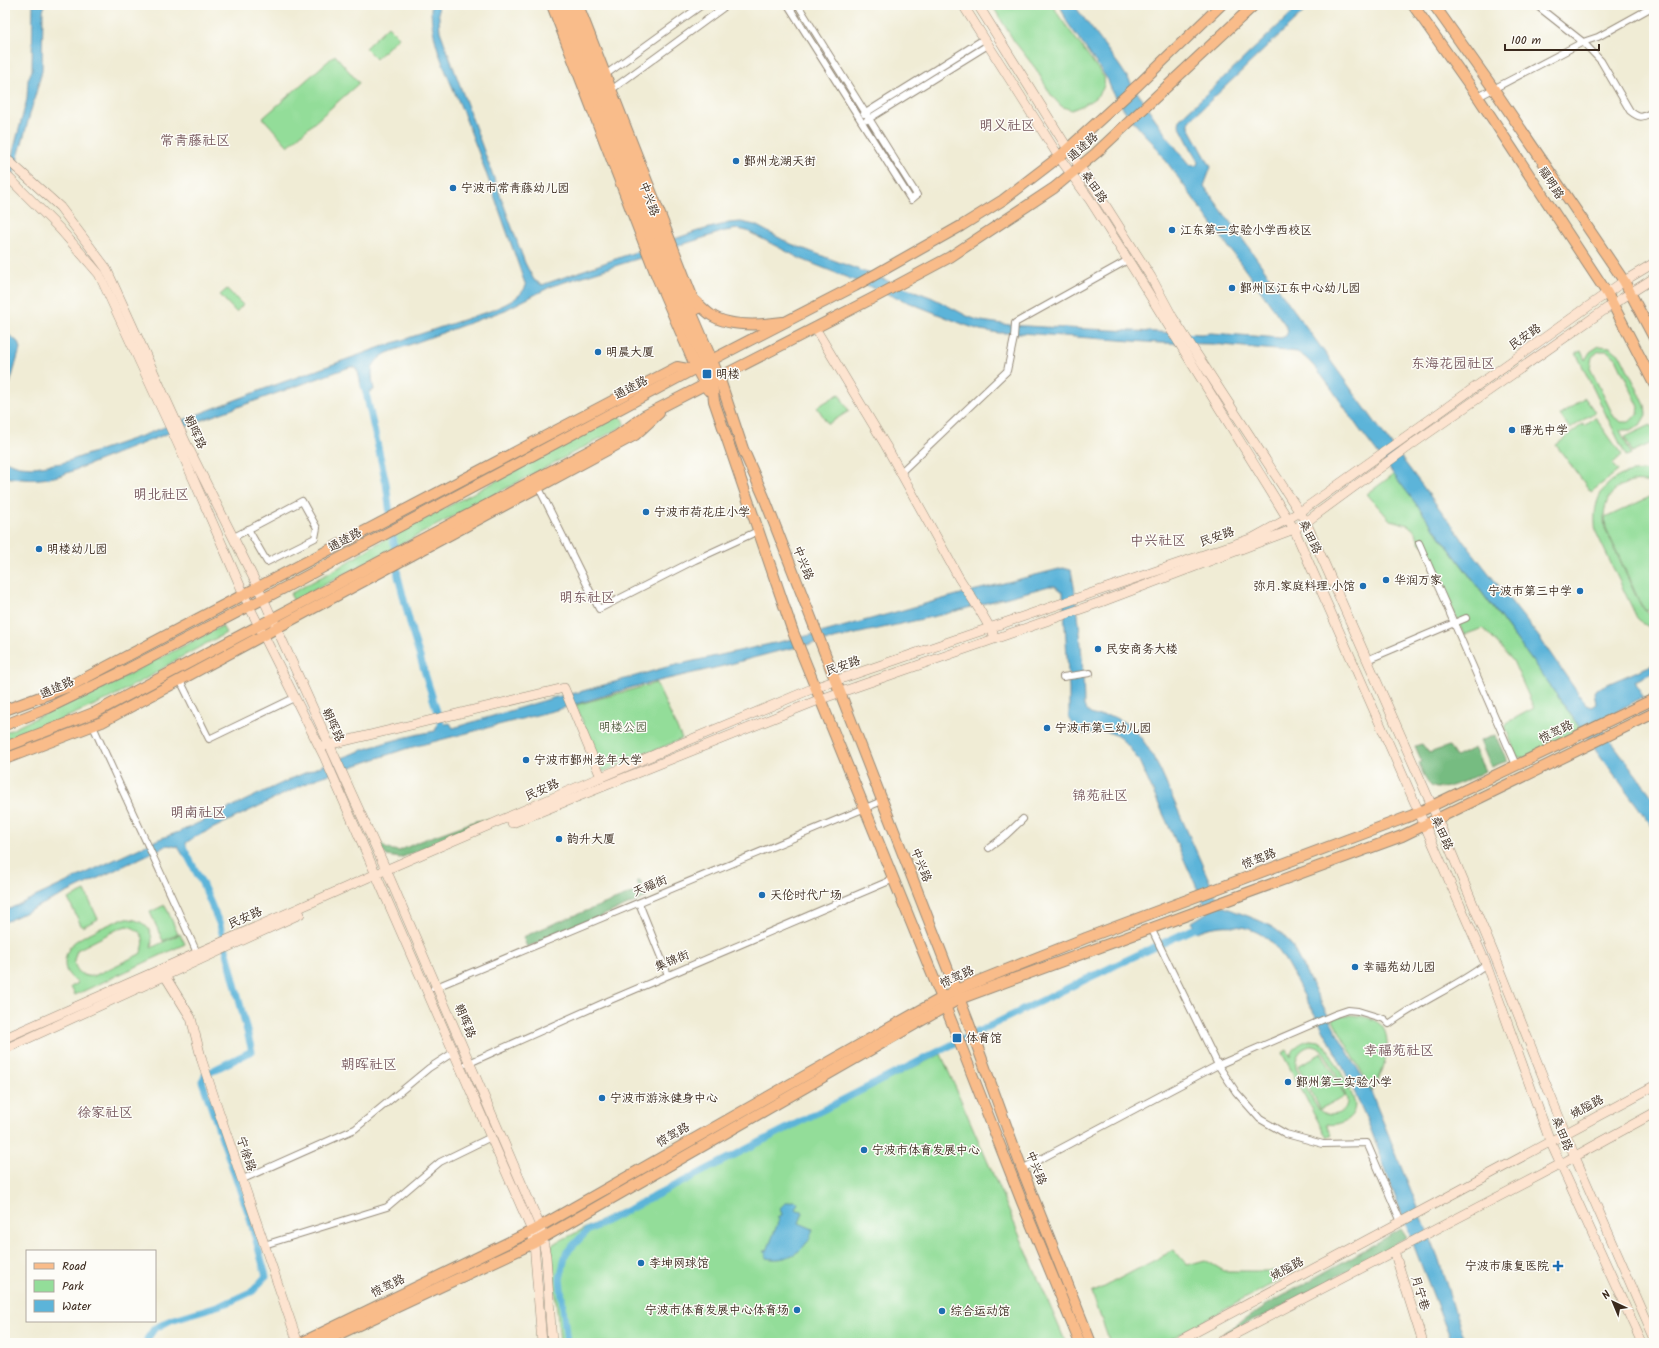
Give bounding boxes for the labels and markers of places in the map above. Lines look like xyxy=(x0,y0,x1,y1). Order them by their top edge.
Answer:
place label: 鄞州龙湖天街 xyxy=(744,152,816,171)
marker: 鄞州龙湖天街 xyxy=(731,156,741,166)
place label: 宁波市常青藤幼儿园 xyxy=(461,179,569,198)
marker: 宁波市常青藤幼儿园 xyxy=(448,183,458,193)
place label: 江东第二实验小学西校区 xyxy=(1180,221,1312,240)
marker: 江东第二实验小学西校区 xyxy=(1167,225,1177,235)
place label: 鄞州区江东中心幼儿园 xyxy=(1240,279,1360,298)
marker: 鄞州区江东中心幼儿园 xyxy=(1227,283,1237,293)
place label: 明晨大厦 xyxy=(606,343,654,362)
marker: 明晨大厦 xyxy=(593,347,603,357)
place label: 明楼 xyxy=(716,365,740,384)
marker: 明楼 xyxy=(701,368,713,380)
place label: 曙光中学 xyxy=(1520,421,1568,440)
marker: 曙光中学 xyxy=(1507,425,1517,435)
place label: 宁波市荷花庄小学 xyxy=(654,503,750,522)
marker: 宁波市荷花庄小学 xyxy=(641,507,651,517)
place label: 明楼幼儿园 xyxy=(47,540,107,559)
marker: 明楼幼儿园 xyxy=(34,544,44,554)
place label: 华润万家 xyxy=(1394,571,1442,590)
marker: 华润万家 xyxy=(1381,575,1391,585)
place label: 弥月.家庭料理.小馆 xyxy=(1253,577,1355,596)
marker: 弥月.家庭料理.小馆 xyxy=(1358,581,1368,591)
place label: 宁波市第三中学 xyxy=(1488,582,1572,601)
marker: 宁波市第三中学 xyxy=(1575,586,1585,596)
place label: 民安商务大楼 xyxy=(1106,640,1178,659)
marker: 民安商务大楼 xyxy=(1093,644,1103,654)
place label: 宁波市第三幼儿园 xyxy=(1055,719,1151,738)
marker: 宁波市第三幼儿园 xyxy=(1042,723,1052,733)
place label: 宁波市鄞州老年大学 xyxy=(534,751,642,770)
marker: 宁波市鄞州老年大学 xyxy=(521,755,531,765)
place label: 韵升大厦 xyxy=(567,830,615,849)
marker: 韵升大厦 xyxy=(554,834,564,844)
place label: 天伦时代广场 xyxy=(770,886,842,905)
marker: 天伦时代广场 xyxy=(757,890,767,900)
place label: 幸福苑幼儿园 xyxy=(1363,958,1435,977)
marker: 幸福苑幼儿园 xyxy=(1350,962,1360,972)
place label: 体育馆 xyxy=(966,1029,1002,1048)
marker: 体育馆 xyxy=(951,1032,963,1044)
place label: 鄞州第二实验小学 xyxy=(1296,1073,1392,1092)
marker: 鄞州第二实验小学 xyxy=(1283,1077,1293,1087)
place label: 宁波市游泳健身中心 xyxy=(610,1089,718,1108)
marker: 宁波市游泳健身中心 xyxy=(597,1093,607,1103)
place label: 宁波市体育发展中心 xyxy=(872,1141,980,1160)
marker: 宁波市体育发展中心 xyxy=(859,1145,869,1155)
place label: 李坤网球馆 xyxy=(649,1254,709,1273)
place label: 宁波市康复医院 xyxy=(1465,1257,1549,1276)
marker: 李坤网球馆 xyxy=(636,1258,646,1268)
marker: 宁波市康复医院 xyxy=(1552,1260,1564,1272)
place label: 宁波市体育发展中心体育场 xyxy=(645,1301,789,1320)
place label: 综合运动馆 xyxy=(950,1302,1010,1321)
marker: 宁波市体育发展中心体育场 xyxy=(792,1305,802,1315)
marker: 综合运动馆 xyxy=(937,1306,947,1316)

